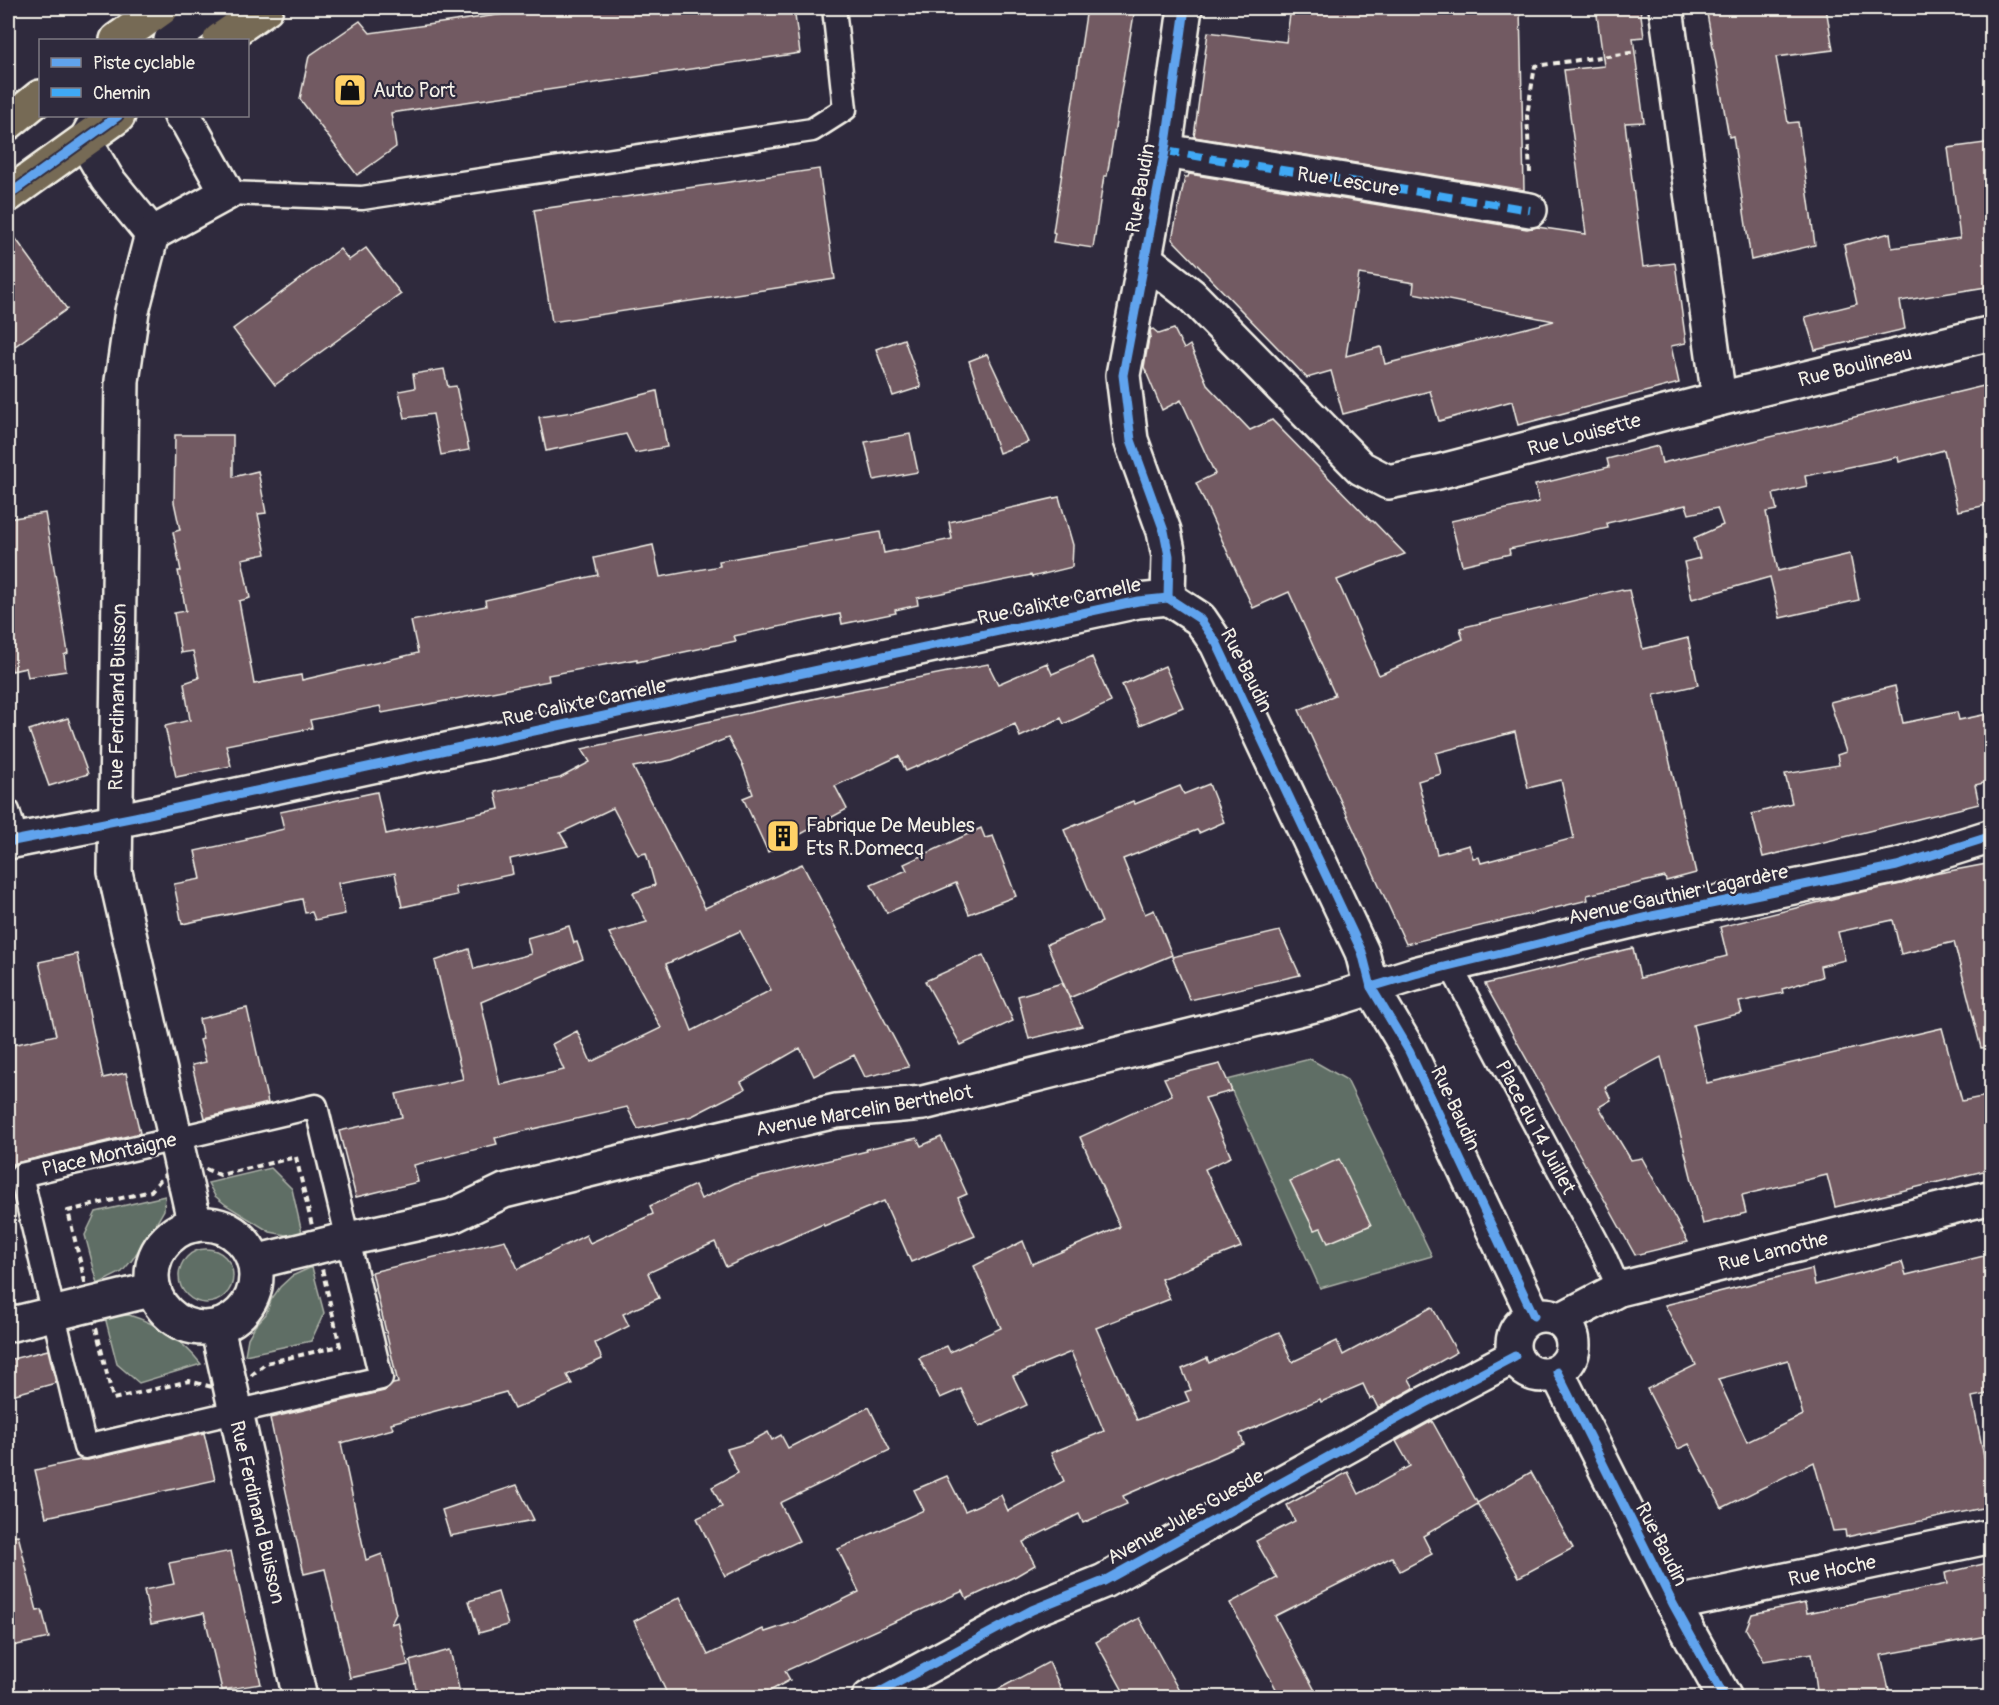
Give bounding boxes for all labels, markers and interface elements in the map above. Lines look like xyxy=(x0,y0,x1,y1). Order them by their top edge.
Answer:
legend xyxy=(39,39,249,117)
text: Piste cyclable xyxy=(93,52,195,75)
shop icon: Auto Port xyxy=(332,72,368,108)
place label: Auto Port xyxy=(373,78,456,103)
text: Chemin xyxy=(93,82,150,105)
street label: Rue Baudin xyxy=(1120,141,1161,235)
street label: Rue Lescure xyxy=(1295,161,1401,202)
street label: Rue Boulineau xyxy=(1796,340,1915,393)
street label: Rue Louisette xyxy=(1525,407,1644,462)
street label: Rue Calixte Camelle xyxy=(975,572,1143,631)
street label: Rue Ferdinand Buisson xyxy=(103,603,132,791)
street label: Rue Baudin xyxy=(1215,624,1278,716)
street label: Rue Calixte Camelle xyxy=(500,673,668,732)
place label: Fabrique De Meubles Ets R.Domecq xyxy=(806,813,975,861)
building icon: Fabrique De Meubles Ets R.Domecq xyxy=(765,818,801,854)
street label: Avenue Gauthier Lagardère xyxy=(1566,859,1791,930)
street label: Place du 14 Juillet xyxy=(1490,1056,1582,1199)
street label: Rue Baudin xyxy=(1425,1062,1486,1155)
street label: Avenue Marcelin Berthelot xyxy=(754,1079,975,1142)
street label: Place Montaigne xyxy=(39,1127,179,1182)
street label: Rue Lamothe xyxy=(1716,1226,1831,1277)
street label: Rue Ferdinand Buisson xyxy=(224,1418,291,1606)
street label: Avenue Jules Guesde xyxy=(1103,1463,1268,1570)
street label: Rue Baudin xyxy=(1630,1498,1693,1590)
street label: Rue Hoche xyxy=(1786,1549,1878,1592)

